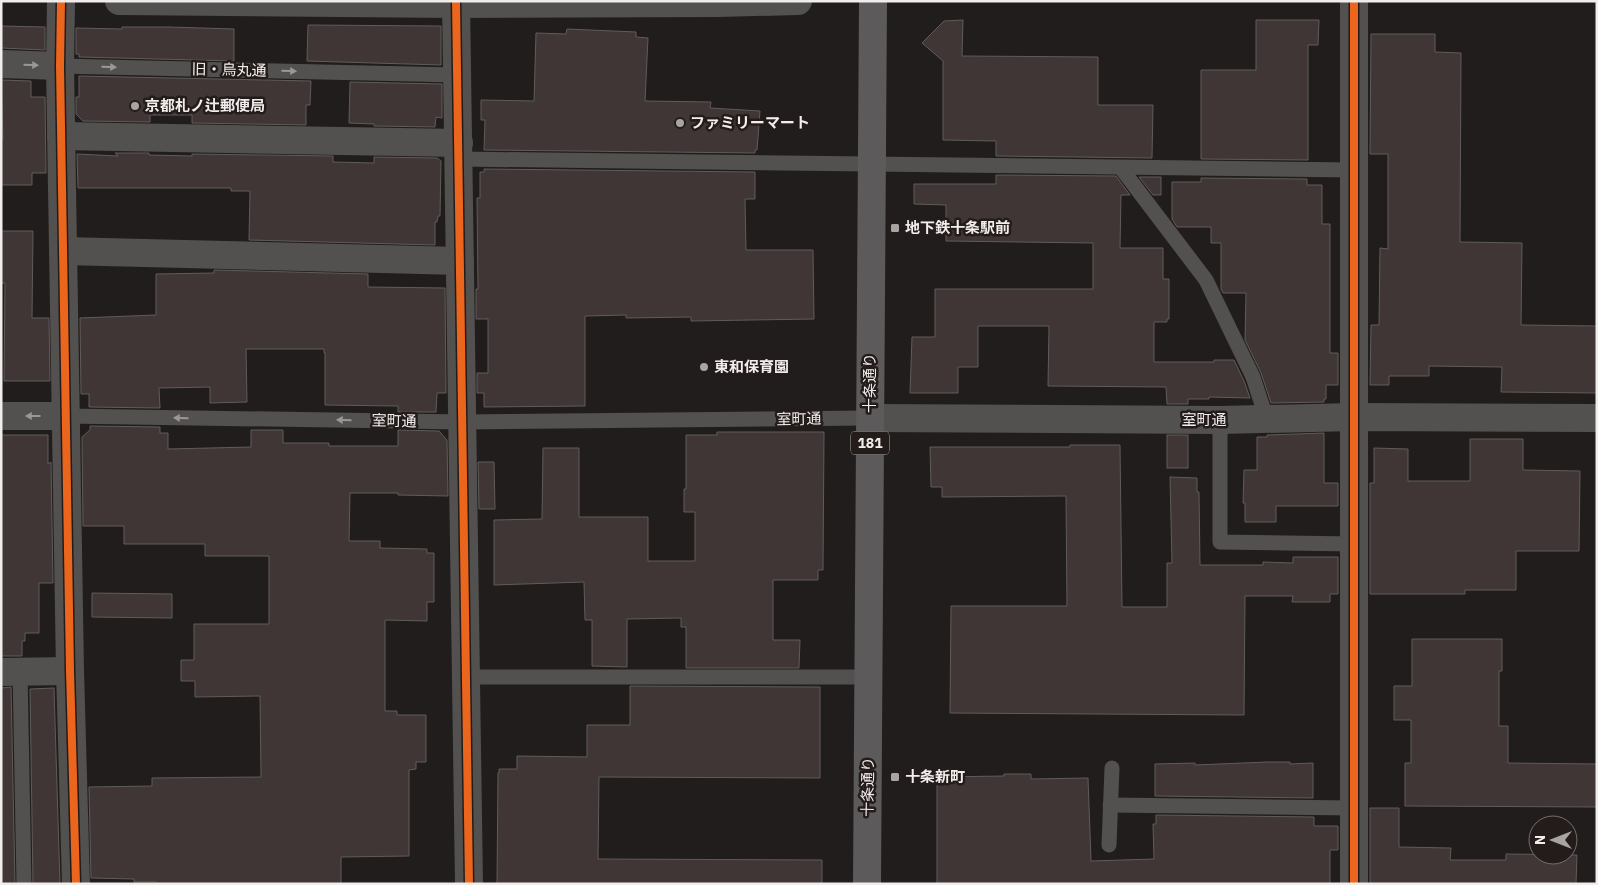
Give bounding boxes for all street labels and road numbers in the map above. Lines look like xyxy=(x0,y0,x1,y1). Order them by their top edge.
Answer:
street label: 旧・烏丸通 xyxy=(191,59,267,80)
street label: 十条通り xyxy=(860,353,879,413)
street label: 室町通 xyxy=(776,409,822,428)
street label: 室町通 xyxy=(1181,410,1227,429)
street label: 室町通 xyxy=(371,411,417,430)
road number: 181 xyxy=(851,432,889,454)
street label: 十条通り xyxy=(857,757,878,817)

